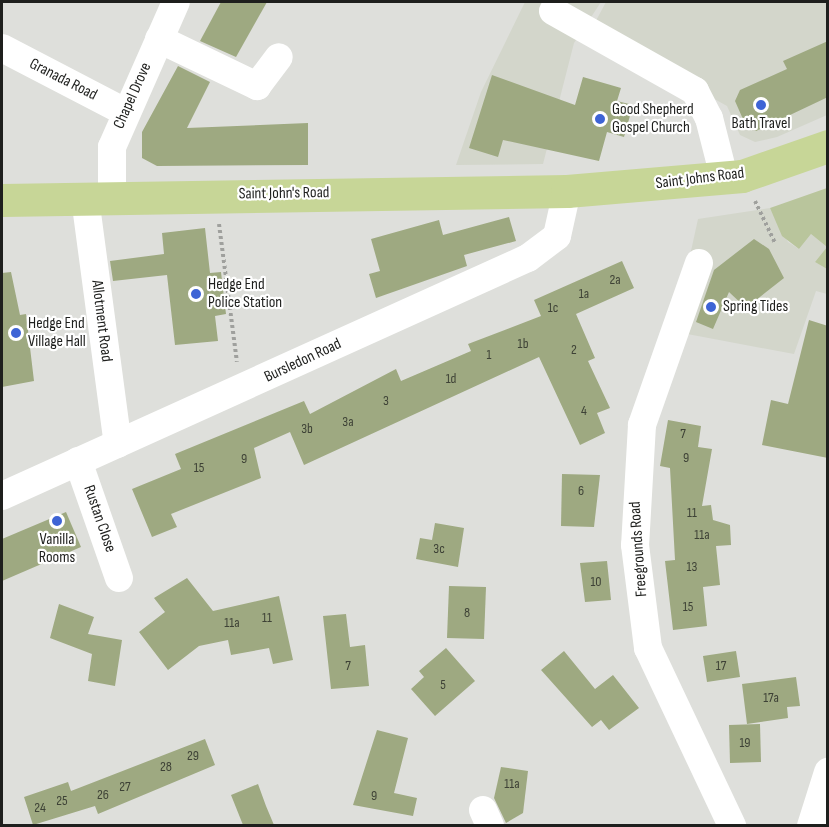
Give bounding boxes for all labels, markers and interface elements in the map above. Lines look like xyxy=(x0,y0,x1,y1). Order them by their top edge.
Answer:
street label: Granada Road xyxy=(26,55,100,105)
street label: Chapel Drove xyxy=(110,60,156,132)
marker: Bath Travel xyxy=(754,98,768,112)
place label: Good Shepherd Gospel Church xyxy=(612,100,694,138)
marker: Good Shepherd Gospel Church xyxy=(593,112,607,126)
place label: Bath Travel xyxy=(732,114,790,134)
street label: Saint Johns Road xyxy=(655,164,745,194)
street label: Saint John's Road xyxy=(238,184,330,204)
house number: 2a xyxy=(609,272,621,288)
place label: Hedge End Police Station xyxy=(208,275,282,313)
street label: Allotment Road xyxy=(86,279,116,363)
house number: 1a xyxy=(579,286,589,302)
marker: Hedge End Police Station xyxy=(189,287,203,301)
place label: Spring Tides xyxy=(723,297,788,317)
house number: 1c xyxy=(548,300,558,316)
marker: Spring Tides xyxy=(704,300,718,314)
place label: Hedge End Village Hall xyxy=(28,314,86,352)
marker: Hedge End Village Hall xyxy=(9,326,23,340)
street label: Bursledon Road xyxy=(261,335,345,387)
house number: 1b xyxy=(518,336,528,352)
house number: 2 xyxy=(571,342,577,358)
house number: 1 xyxy=(487,347,491,363)
house number: 1d xyxy=(446,371,456,387)
house number: 3 xyxy=(383,393,389,409)
house number: 4 xyxy=(581,403,587,419)
house number: 3a xyxy=(342,414,354,430)
house number: 3b xyxy=(301,421,313,437)
house number: 7 xyxy=(680,426,686,442)
house number: 9 xyxy=(683,450,689,466)
house number: 9 xyxy=(241,451,247,467)
house number: 15 xyxy=(194,460,204,476)
street label: Rustan Close xyxy=(79,483,119,555)
house number: 6 xyxy=(578,483,584,499)
street label: Freegrounds Road xyxy=(626,501,652,597)
house number: 11 xyxy=(687,505,697,521)
marker: Vanilla Rooms xyxy=(50,514,64,528)
house number: 11a xyxy=(694,527,710,543)
place label: Vanilla Rooms xyxy=(39,530,75,568)
house number: 3c xyxy=(433,541,445,557)
house number: 13 xyxy=(687,559,697,575)
house number: 10 xyxy=(590,574,602,590)
house number: 15 xyxy=(683,599,693,615)
house number: 8 xyxy=(464,605,470,621)
house number: 11 xyxy=(262,610,272,626)
house number: 11a xyxy=(224,615,240,631)
house number: 7 xyxy=(345,658,351,674)
house number: 17 xyxy=(716,658,726,674)
house number: 5 xyxy=(440,677,446,693)
house number: 17a xyxy=(763,690,779,706)
house number: 19 xyxy=(739,735,751,751)
house number: 29 xyxy=(187,748,199,764)
house number: 28 xyxy=(160,759,172,775)
house number: 11a xyxy=(504,776,520,792)
house number: 27 xyxy=(119,779,131,795)
house number: 26 xyxy=(97,787,109,803)
house number: 9 xyxy=(371,788,377,804)
house number: 25 xyxy=(56,793,68,809)
house number: 24 xyxy=(34,800,46,816)

